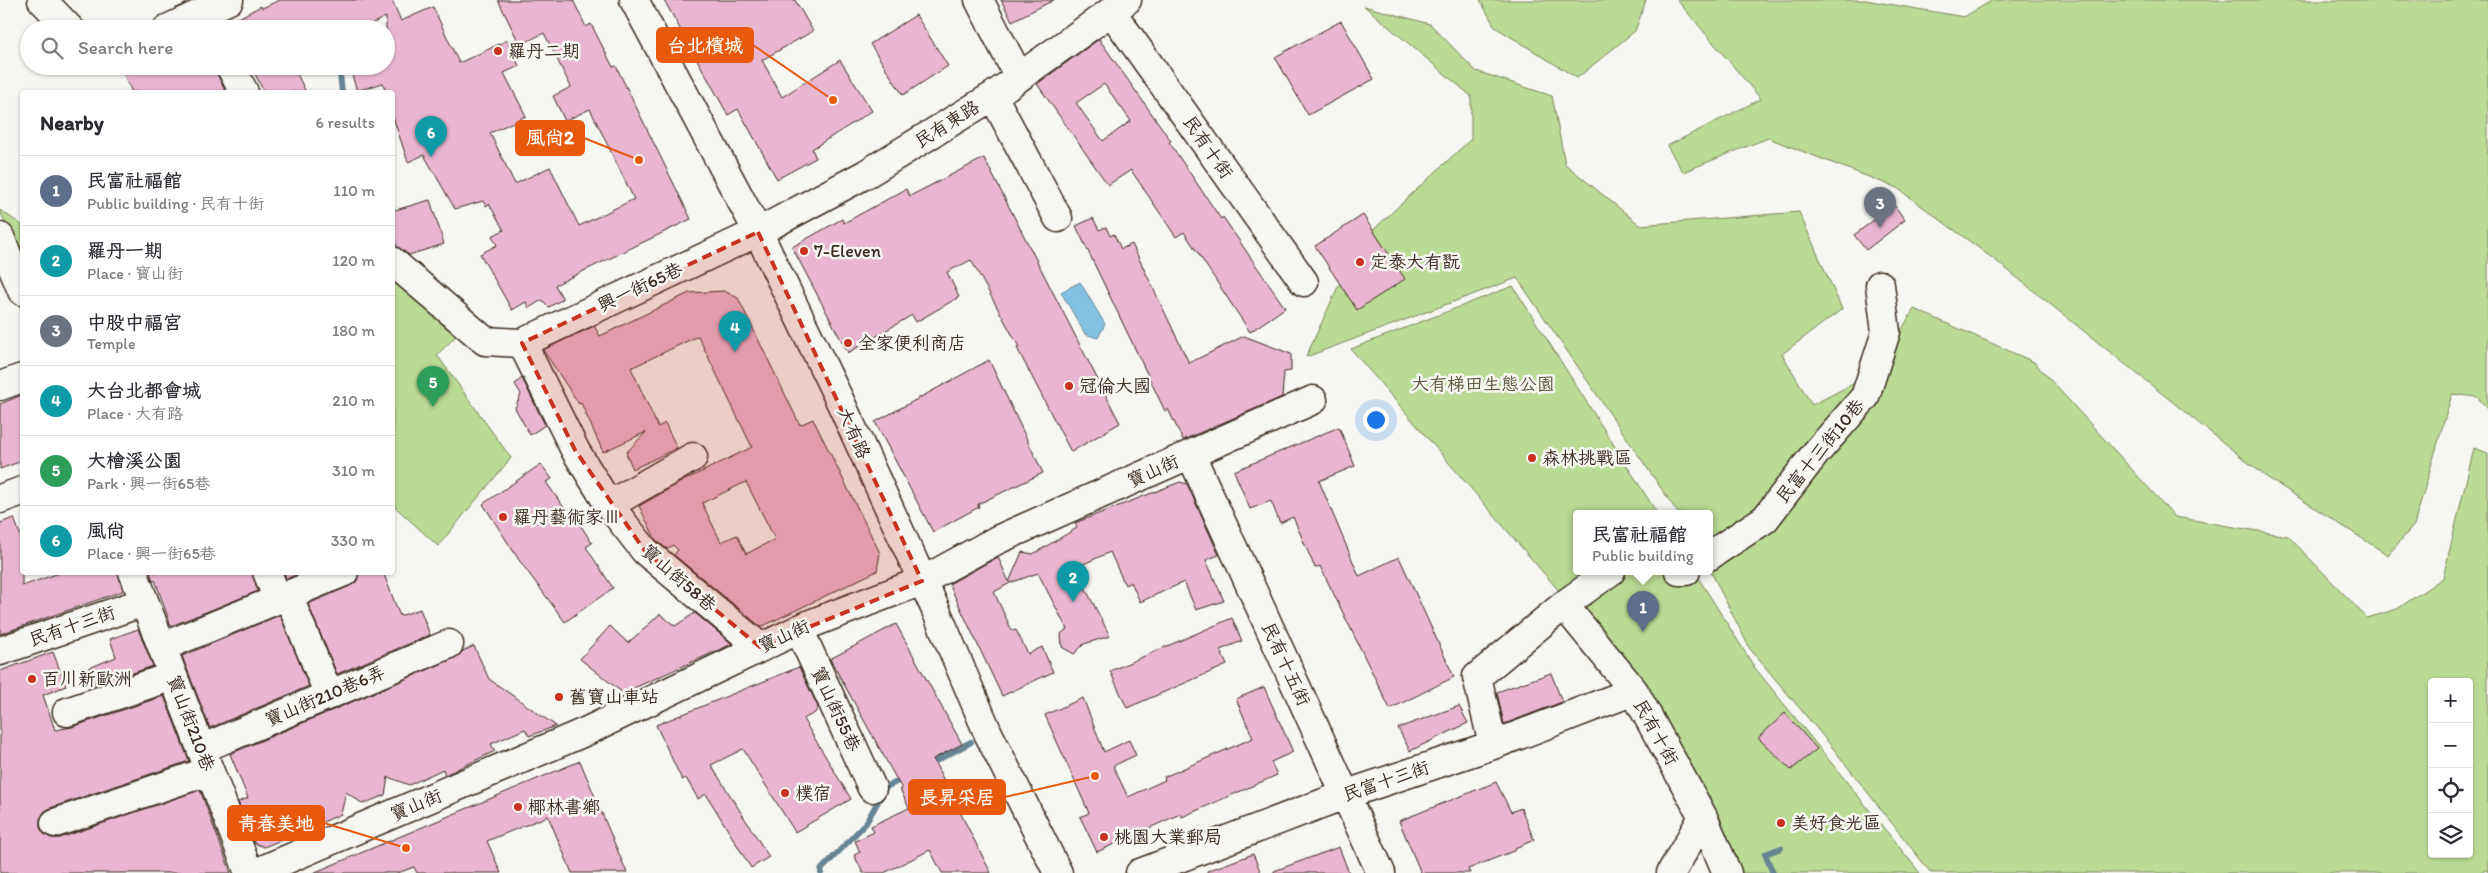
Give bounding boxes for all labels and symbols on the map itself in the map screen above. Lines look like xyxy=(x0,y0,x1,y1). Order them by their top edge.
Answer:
callout: 台北檳城 xyxy=(657,28,753,62)
text: 台北檳城 xyxy=(667,34,743,57)
place label: 羅丹二期 xyxy=(508,40,580,62)
marker: 羅丹二期 xyxy=(492,45,504,57)
street label: 民有東路 xyxy=(911,96,983,152)
street label: 民有十街 xyxy=(1178,111,1238,183)
pin: 6 xyxy=(415,116,447,157)
callout: 風尚2 xyxy=(516,121,584,155)
text: 風尚2 xyxy=(526,126,574,149)
pin: 3 xyxy=(1864,187,1896,228)
place label: 7-Eleven xyxy=(814,240,881,262)
marker: 7-Eleven xyxy=(798,245,810,257)
place label: 定泰大有翫 xyxy=(1370,251,1460,273)
marker: 定泰大有翫 xyxy=(1354,256,1366,268)
street label: 興一街65巷 xyxy=(594,258,686,316)
pin: 4 xyxy=(719,311,751,352)
place label: 全家便利商店 xyxy=(858,332,966,354)
marker: 全家便利商店 xyxy=(842,337,854,349)
pin: 5 xyxy=(417,366,449,407)
park label: 大有梯田生態公園 xyxy=(1411,373,1555,395)
place label: 冠倫大國 xyxy=(1079,375,1151,397)
marker: 冠倫大國 xyxy=(1063,380,1075,392)
street label: 民富十三街10巷 xyxy=(1771,395,1869,507)
street label: 大有路 xyxy=(833,404,875,462)
your location xyxy=(1363,407,1389,433)
place label: 森林挑戰區 xyxy=(1542,447,1632,469)
street label: 寶山街 xyxy=(1124,450,1182,492)
marker: 森林挑戰區 xyxy=(1526,452,1538,464)
place label: 羅丹藝術家Ⅲ xyxy=(513,506,621,528)
marker: 羅丹藝術家Ⅲ xyxy=(497,511,509,523)
street label: 寶山街58巷 xyxy=(637,540,721,616)
pin: 2 xyxy=(1057,561,1089,602)
pin: 1 xyxy=(1627,591,1659,632)
street label: 民有十三街 xyxy=(26,601,118,651)
street label: 寶山街 xyxy=(755,615,813,657)
street label: 民有十五街 xyxy=(1257,619,1315,709)
street label: 寶山街210巷6弄 xyxy=(262,661,388,731)
street label: 寶山街55巷 xyxy=(807,663,865,755)
place label: 百川新歐洲 xyxy=(42,668,132,690)
street label: 寶山街210巷 xyxy=(163,672,219,774)
marker: 百川新歐洲 xyxy=(26,673,38,685)
place label: 舊寶山車站 xyxy=(569,686,659,708)
marker: 舊寶山車站 xyxy=(553,691,565,703)
street label: 民有十街 xyxy=(1629,695,1683,769)
street label: 民富十三街 xyxy=(1340,756,1432,806)
callout: 長昇采居 xyxy=(909,780,1005,814)
place label: 樸宿 xyxy=(795,782,831,804)
street label: 寶山街 xyxy=(387,784,445,826)
text: 長昇采居 xyxy=(919,786,995,809)
marker: 樸宿 xyxy=(779,787,791,799)
place label: 椰林書鄉 xyxy=(528,796,600,818)
marker: 椰林書鄉 xyxy=(512,801,524,813)
callout: 青春美地 xyxy=(228,806,324,840)
text: 青春美地 xyxy=(238,812,314,835)
place label: 美好食光區 xyxy=(1791,812,1881,834)
marker: 美好食光區 xyxy=(1775,817,1787,829)
place label: 桃園大業郵局 xyxy=(1114,826,1222,848)
marker: 桃園大業郵局 xyxy=(1098,831,1110,843)

